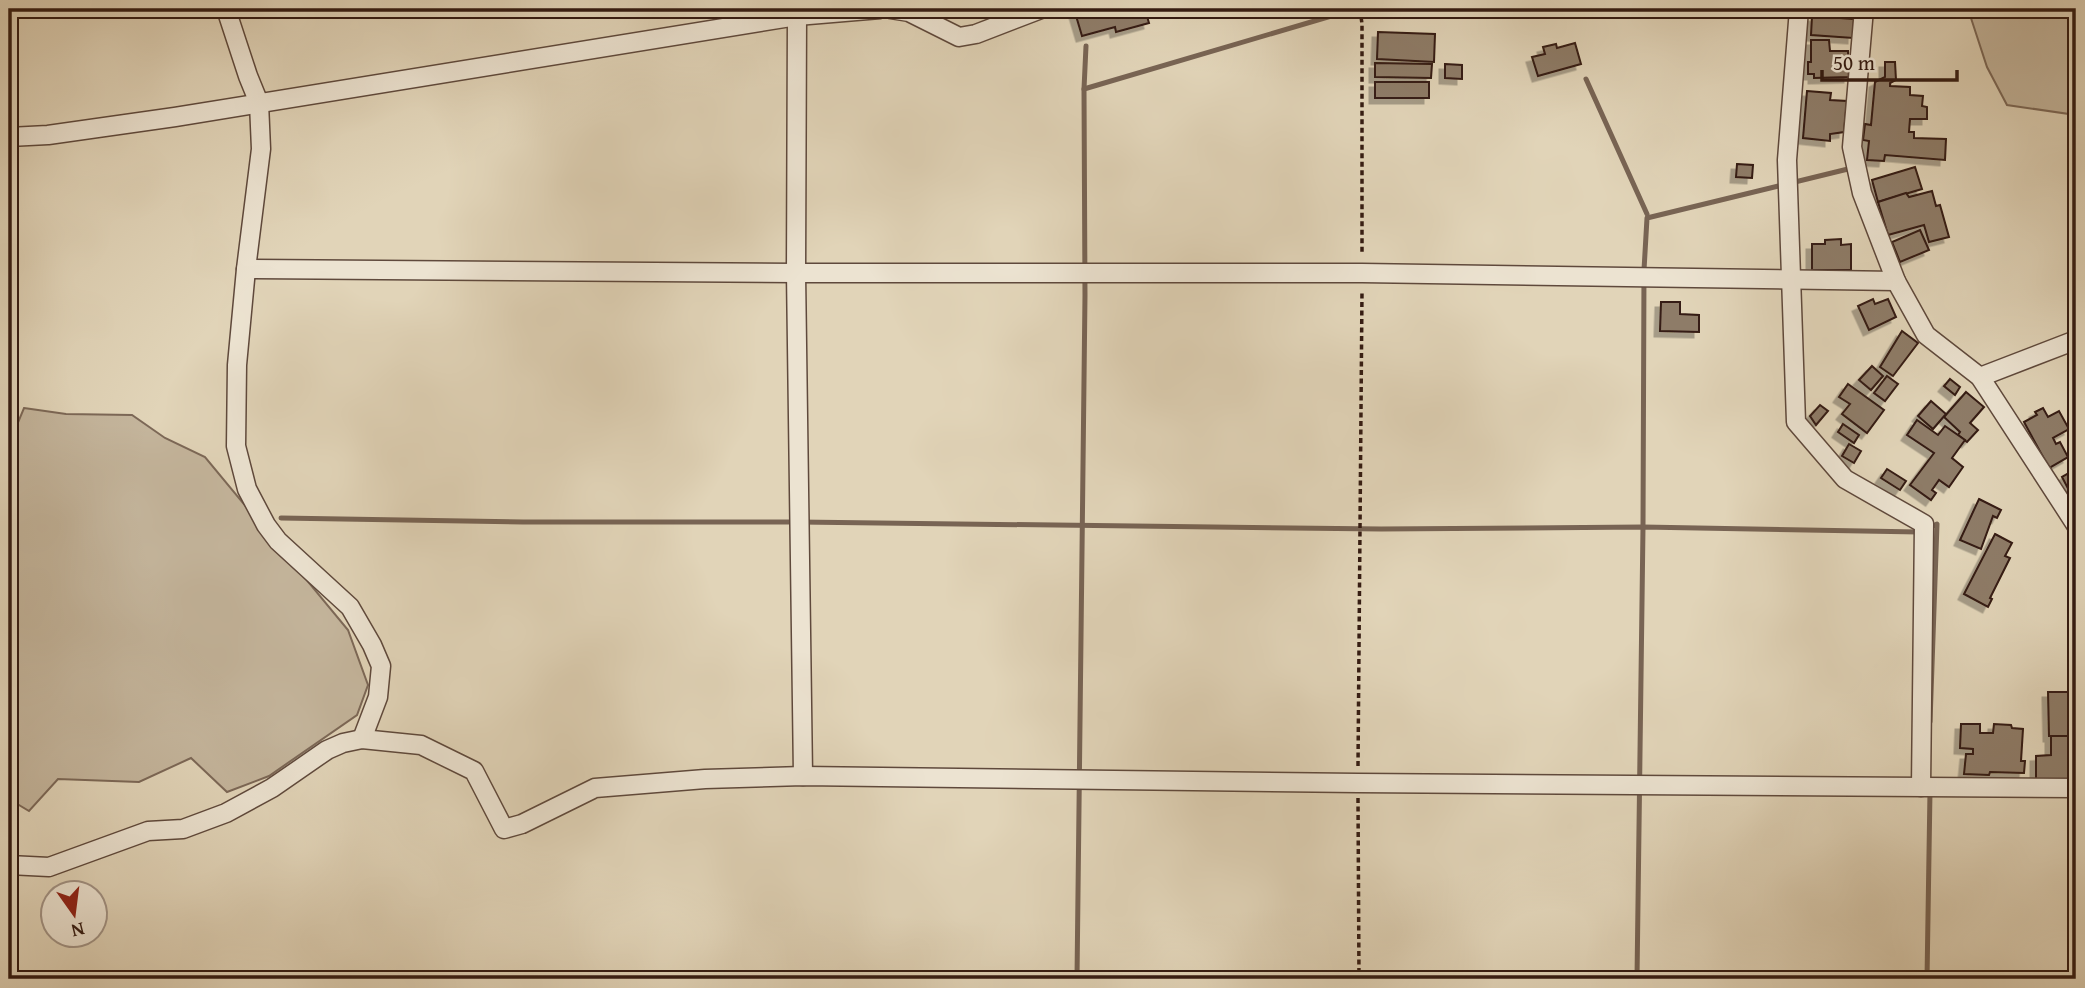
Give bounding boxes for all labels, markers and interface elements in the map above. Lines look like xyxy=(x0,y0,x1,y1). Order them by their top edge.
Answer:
scale bar xyxy=(1822,38,1957,82)
text: 50 m xyxy=(1833,47,1875,78)
north arrow xyxy=(38,880,108,950)
text: N xyxy=(68,915,88,946)

